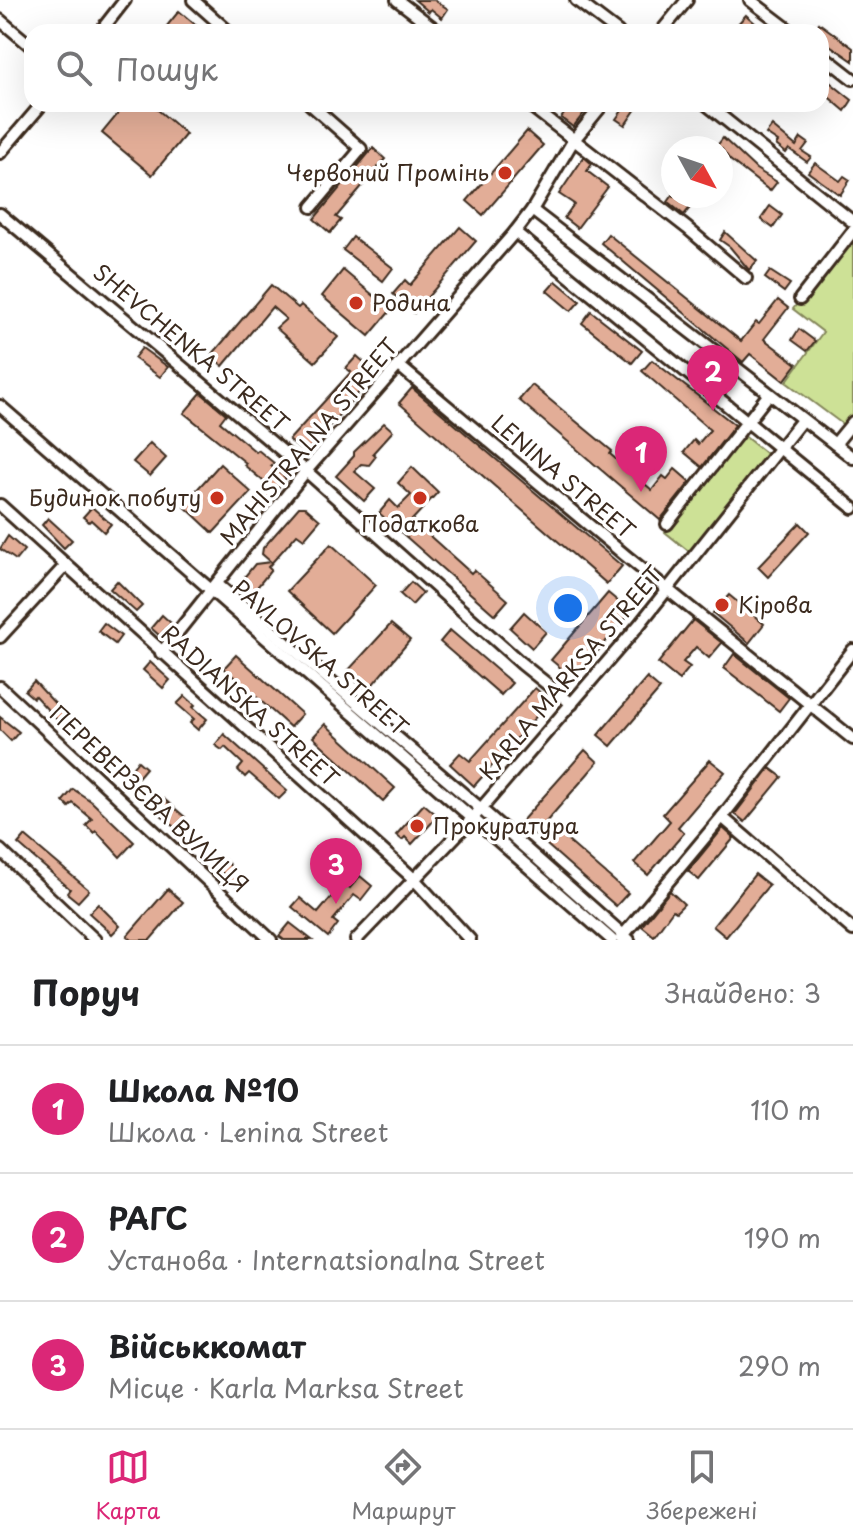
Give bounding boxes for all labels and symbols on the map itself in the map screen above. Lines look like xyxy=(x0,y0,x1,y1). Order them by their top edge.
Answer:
north arrow xyxy=(661,136,733,208)
place label: Червоний Промінь xyxy=(286,155,489,188)
marker: Червоний Промінь xyxy=(496,164,514,182)
street label: SHEVCHENKA STREET xyxy=(87,255,297,439)
place label: Родина xyxy=(372,285,451,318)
marker: Родина xyxy=(347,294,365,312)
street label: MAHISTRALNA STREET xyxy=(211,330,405,552)
pin: 2 xyxy=(687,345,739,411)
street label: LENINA STREET xyxy=(485,406,643,546)
pin: 1 xyxy=(615,426,667,492)
place label: Будинок побуту xyxy=(29,480,201,513)
marker: Будинок побуту xyxy=(208,489,226,507)
marker: Податкова xyxy=(411,489,429,507)
place label: Податкова xyxy=(361,506,479,539)
street label: KARLA MARKSA STREET xyxy=(470,558,669,786)
street label: PAVLOVSKA STREET xyxy=(226,571,416,743)
place label: Кірова xyxy=(738,587,812,620)
your location xyxy=(548,588,588,628)
marker: Кірова xyxy=(713,596,731,614)
street label: RADIANSKA STREET xyxy=(155,616,347,794)
street label: ПЕРЕВЕРЗЄВА ВУЛИЦЯ xyxy=(43,697,257,899)
place label: Прокуратура xyxy=(433,808,579,841)
marker: Прокуратура xyxy=(408,817,426,835)
pin: 3 xyxy=(310,838,362,904)

